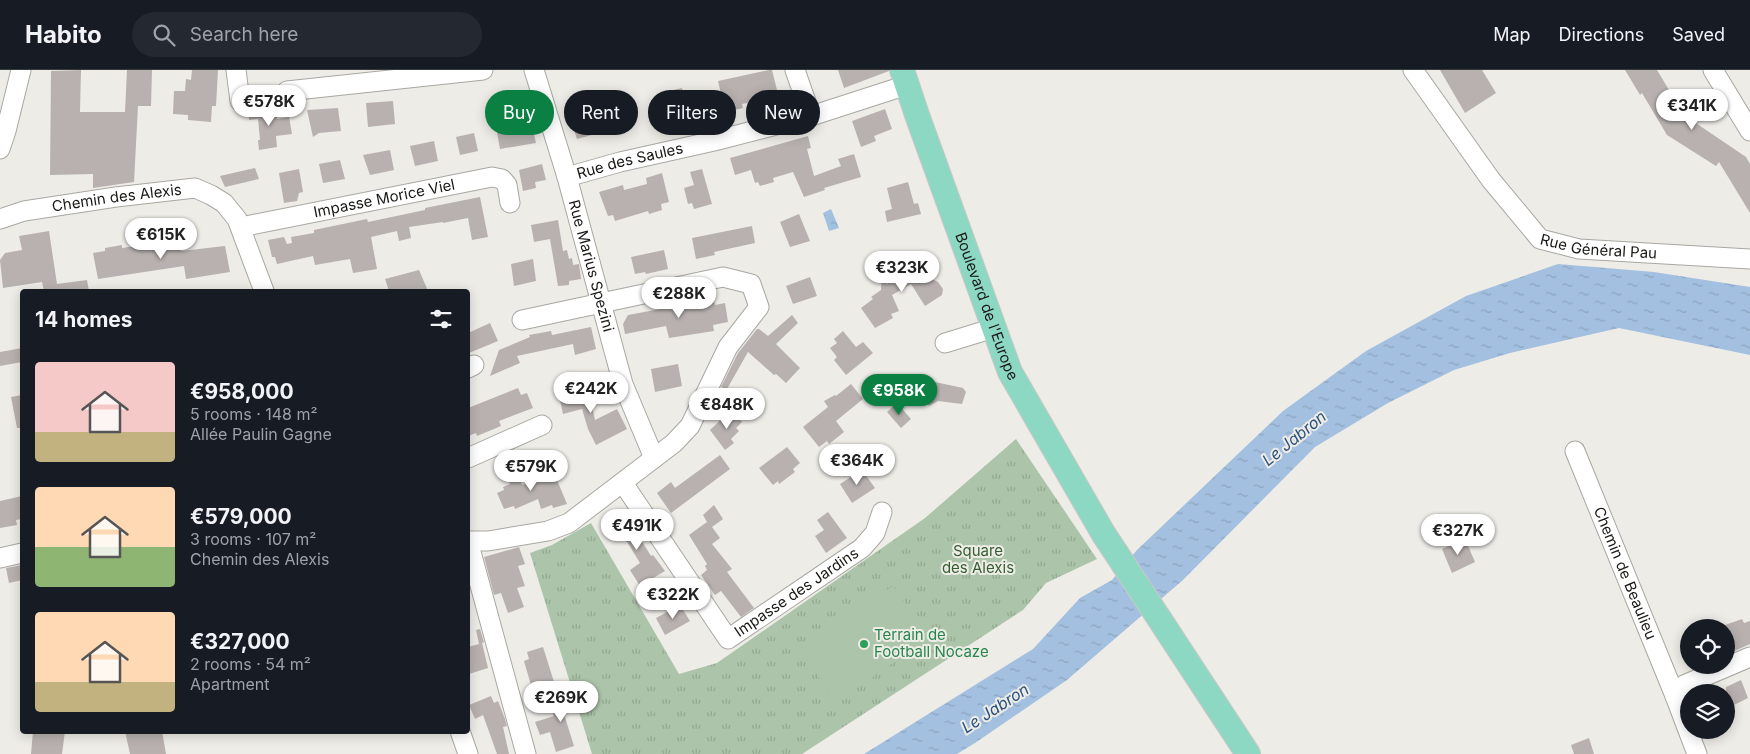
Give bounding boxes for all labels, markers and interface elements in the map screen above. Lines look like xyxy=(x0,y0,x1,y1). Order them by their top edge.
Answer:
search box xyxy=(132,12,482,57)
text: Habito xyxy=(25,20,102,49)
icon: search xyxy=(150,21,178,49)
text: Search here xyxy=(190,23,298,46)
text: Map xyxy=(1493,24,1531,45)
text: Directions xyxy=(1559,24,1644,45)
text: Saved xyxy=(1672,24,1725,45)
pin: €578K xyxy=(234,85,304,127)
pin: €341K xyxy=(1657,88,1727,131)
chip: Buy xyxy=(485,90,554,135)
chip: Rent xyxy=(564,90,638,135)
chip: Filters xyxy=(648,90,736,135)
chip: New xyxy=(746,90,820,135)
text: €578K xyxy=(243,91,295,111)
text: €341K xyxy=(1667,95,1717,115)
street label: Rue des Saules xyxy=(574,138,685,183)
street label: Impasse Morice Viel xyxy=(312,175,456,221)
street label: Chemin des Alexis xyxy=(51,180,183,216)
street label: Rue Marius Spezini xyxy=(565,198,618,334)
pin: €615K xyxy=(126,218,196,260)
text: €615K xyxy=(136,224,186,244)
street label: Rue Général Pau xyxy=(1538,229,1658,263)
street label: Boulevard de l'Europe xyxy=(951,230,1023,384)
pin: €323K xyxy=(867,250,937,293)
text: €323K xyxy=(875,257,929,277)
pin: €288K xyxy=(644,276,714,319)
text: €288K xyxy=(652,283,706,303)
icon: filters xyxy=(427,305,455,333)
text: 14 homes xyxy=(35,307,133,332)
pin: €242K xyxy=(556,372,626,414)
pin: €958K xyxy=(864,374,934,416)
text: €242K xyxy=(564,378,618,398)
text: €958,000 xyxy=(190,379,294,404)
text: €958K xyxy=(872,380,926,400)
icon: home xyxy=(75,382,135,442)
pin: €848K xyxy=(692,388,762,430)
text: €848K xyxy=(700,394,754,414)
text: 5 rooms · 148 m² xyxy=(190,404,318,424)
water label: Le Jabron xyxy=(1258,406,1330,470)
text: Allée Paulin Gagne xyxy=(190,424,332,444)
pin: €364K xyxy=(822,444,892,486)
pin: €579K xyxy=(496,450,566,492)
text: €364K xyxy=(830,450,884,470)
text: €579K xyxy=(505,456,557,476)
text: €579,000 xyxy=(190,504,292,529)
street label: Chemin de Beaulieu xyxy=(1590,504,1661,642)
icon: home xyxy=(75,507,135,567)
pin: €491K xyxy=(602,508,672,551)
pin: €327K xyxy=(1423,514,1493,556)
text: €491K xyxy=(612,515,662,535)
text: €327K xyxy=(1432,520,1484,540)
text: 3 rooms · 107 m² xyxy=(190,529,316,549)
park label: Square des Alexis xyxy=(942,541,1014,577)
street label: Impasse des Jardins xyxy=(731,543,862,641)
text: Chemin des Alexis xyxy=(190,549,329,569)
pin: €322K xyxy=(638,578,708,620)
text: €322K xyxy=(647,584,699,604)
map controls xyxy=(1680,619,1735,739)
button: locate xyxy=(1680,619,1735,674)
place label: Terrain de Football Nocaze xyxy=(874,625,989,661)
text: €327,000 xyxy=(190,629,290,654)
icon: home xyxy=(75,632,135,692)
marker: Terrain de Football Nocaze xyxy=(858,638,870,650)
text: 2 rooms · 54 m² xyxy=(190,654,311,674)
text: Apartment xyxy=(190,674,270,694)
water label: Le Jabron xyxy=(958,679,1032,737)
pin: €269K xyxy=(526,680,596,723)
button: layers xyxy=(1680,684,1735,739)
text: €269K xyxy=(534,687,588,707)

